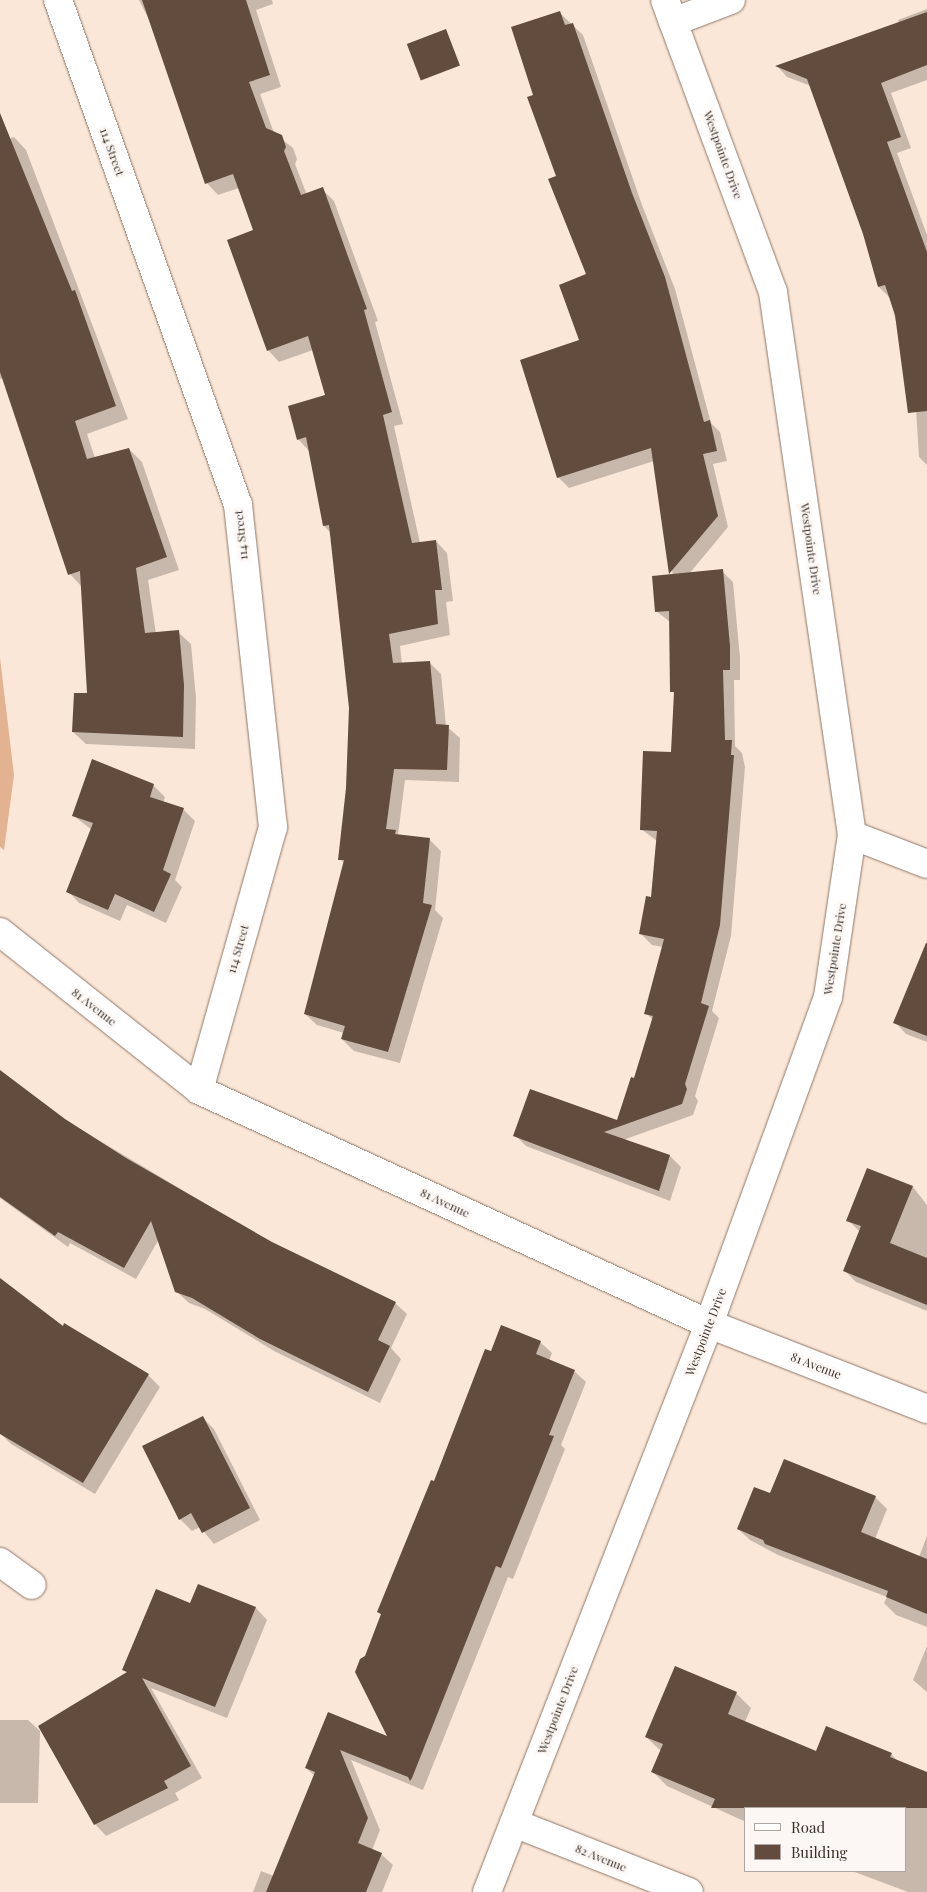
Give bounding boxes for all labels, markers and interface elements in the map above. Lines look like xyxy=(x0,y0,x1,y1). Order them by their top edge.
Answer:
street label: Westpointe Drive xyxy=(700,109,746,201)
street label: 114 Street xyxy=(97,126,127,178)
street label: Westpointe Drive xyxy=(797,502,825,596)
street label: 114 Street xyxy=(231,509,251,561)
street label: Westpointe Drive xyxy=(821,902,849,996)
street label: 114 Street xyxy=(224,923,252,975)
street label: 81 Avenue xyxy=(69,985,119,1029)
street label: 81 Avenue xyxy=(418,1185,472,1221)
street label: Westpointe Drive xyxy=(683,1286,729,1378)
street label: 81 Avenue xyxy=(789,1350,843,1382)
street label: Westpointe Drive xyxy=(535,1664,581,1756)
legend xyxy=(744,1807,907,1872)
text: Road xyxy=(791,1817,825,1837)
street label: 82 Avenue xyxy=(573,1841,629,1875)
text: Building xyxy=(791,1842,847,1862)

